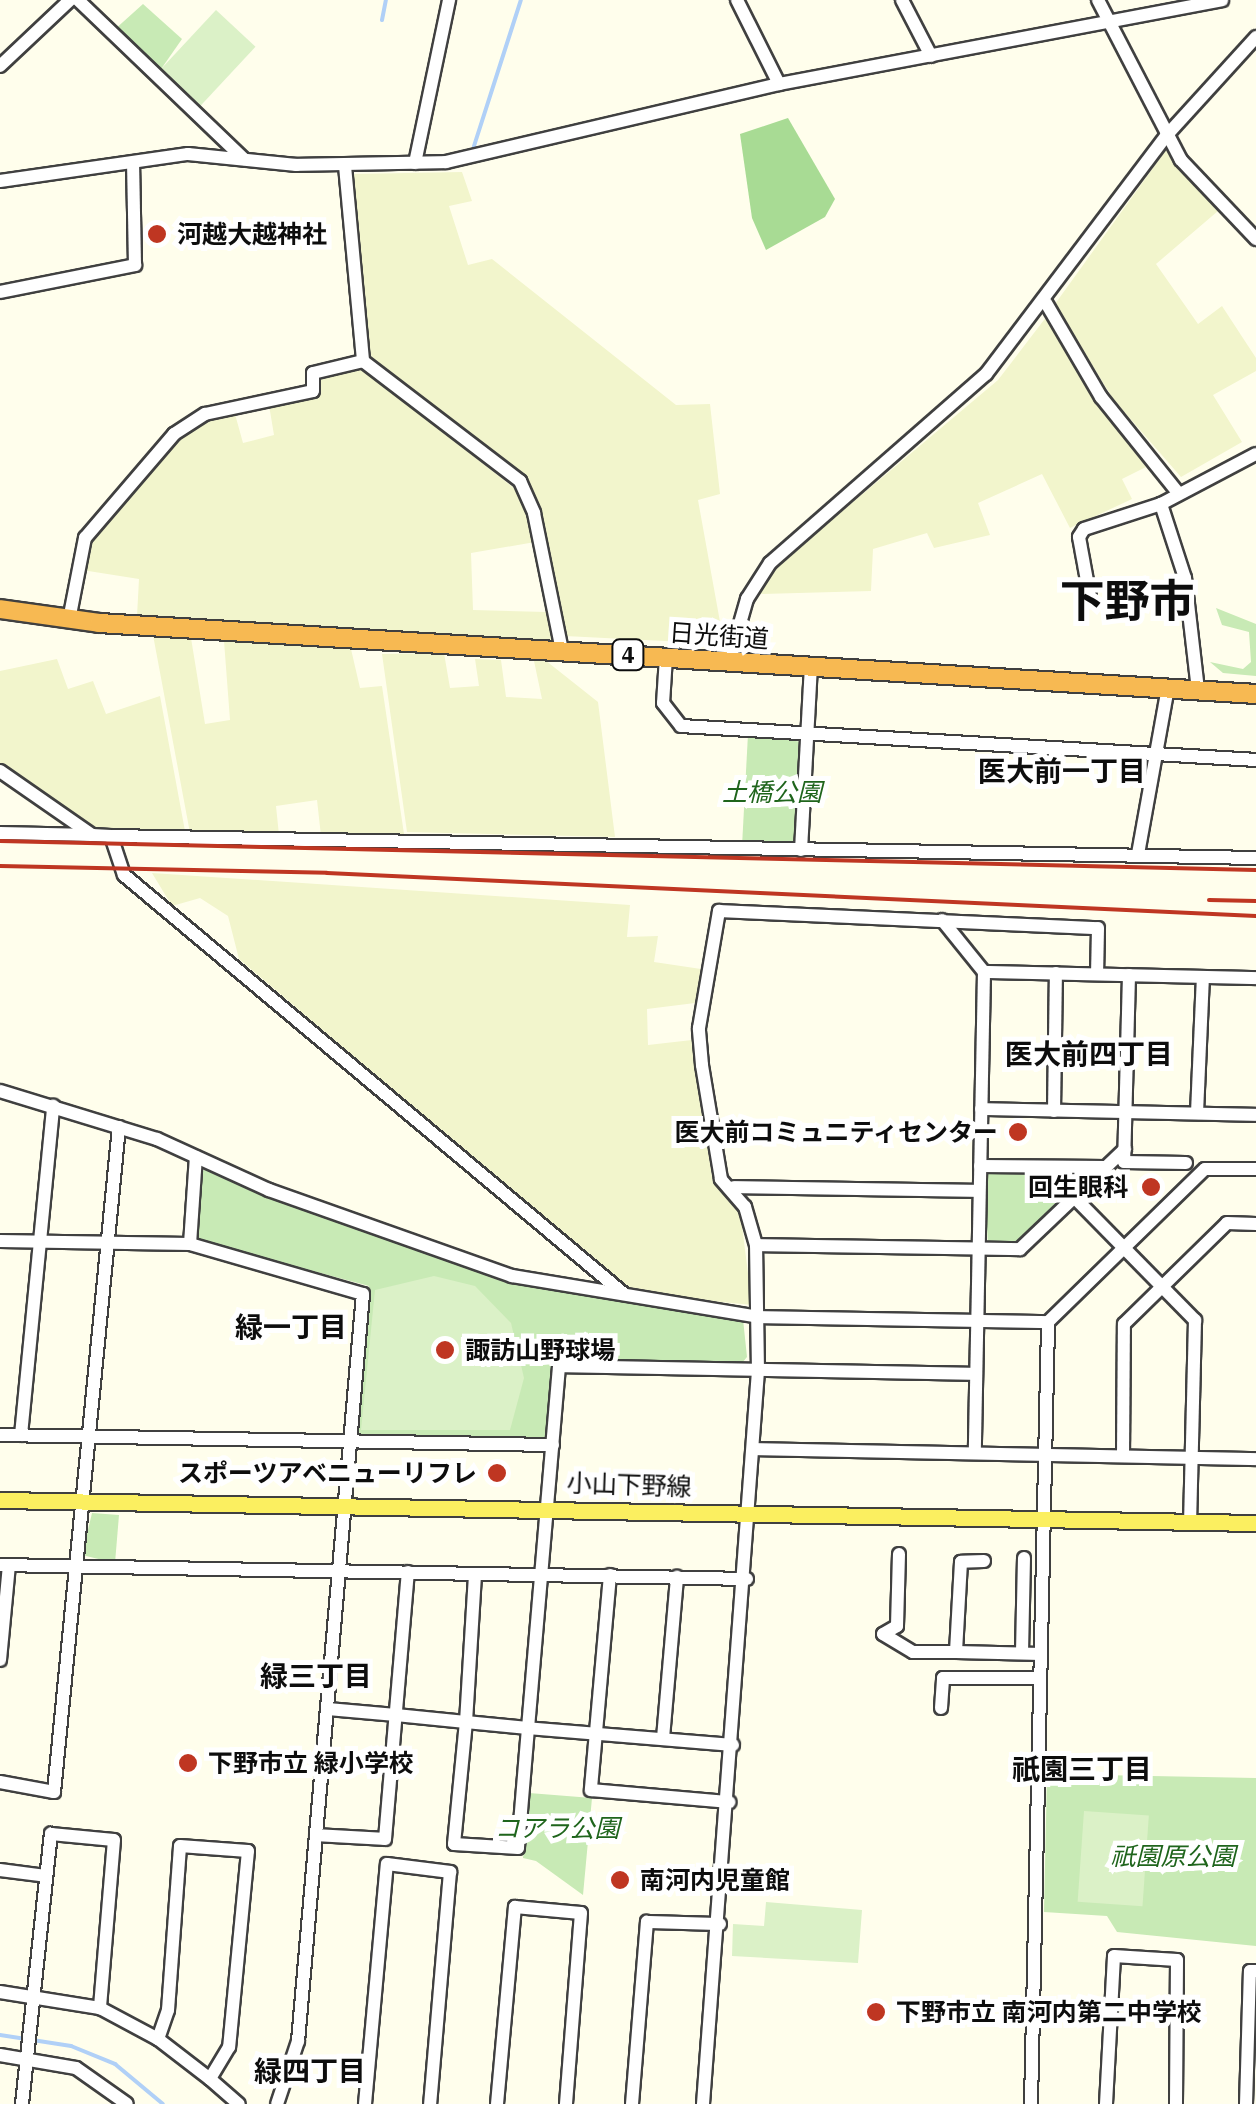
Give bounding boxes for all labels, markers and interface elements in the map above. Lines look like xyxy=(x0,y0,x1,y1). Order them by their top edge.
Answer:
place label: 河越大越神社 xyxy=(177,219,327,249)
marker: 河越大越神社 xyxy=(146,223,168,245)
district label: 下野市 xyxy=(1060,574,1194,628)
street label: 日光街道 xyxy=(668,618,770,654)
road number: 4 xyxy=(610,638,646,672)
district label: 医大前一丁目 xyxy=(978,754,1146,788)
park label: 土橋公園 xyxy=(722,777,822,807)
district label: 医大前四丁目 xyxy=(1005,1037,1173,1071)
place label: 医大前コミュニティセンター xyxy=(673,1117,998,1147)
marker: 医大前コミュニティセンター xyxy=(1007,1121,1029,1143)
place label: 回生眼科 xyxy=(1028,1172,1128,1202)
marker: 回生眼科 xyxy=(1138,1174,1164,1200)
district label: 緑一丁目 xyxy=(235,1310,347,1344)
place label: 諏訪山野球場 xyxy=(465,1335,615,1365)
marker: 諏訪山野球場 xyxy=(434,1339,456,1361)
place label: スポーツアベニューリフレ xyxy=(177,1458,477,1488)
marker: スポーツアベニューリフレ xyxy=(486,1462,508,1484)
street label: 小山下野線 xyxy=(566,1468,692,1502)
district label: 緑三丁目 xyxy=(260,1659,372,1693)
place label: 下野市立 緑小学校 xyxy=(208,1748,414,1778)
marker: 下野市立 緑小学校 xyxy=(177,1752,199,1774)
district label: 祇園三丁目 xyxy=(1012,1752,1152,1786)
park label: コアラ公園 xyxy=(495,1813,619,1843)
park label: 祇園原公園 xyxy=(1111,1841,1235,1871)
place label: 南河内児童館 xyxy=(640,1865,790,1895)
marker: 南河内児童館 xyxy=(609,1869,631,1891)
place label: 下野市立 南河内第二中学校 xyxy=(896,1997,1202,2027)
marker: 下野市立 南河内第二中学校 xyxy=(865,2001,887,2023)
district label: 緑四丁目 xyxy=(254,2054,366,2088)

